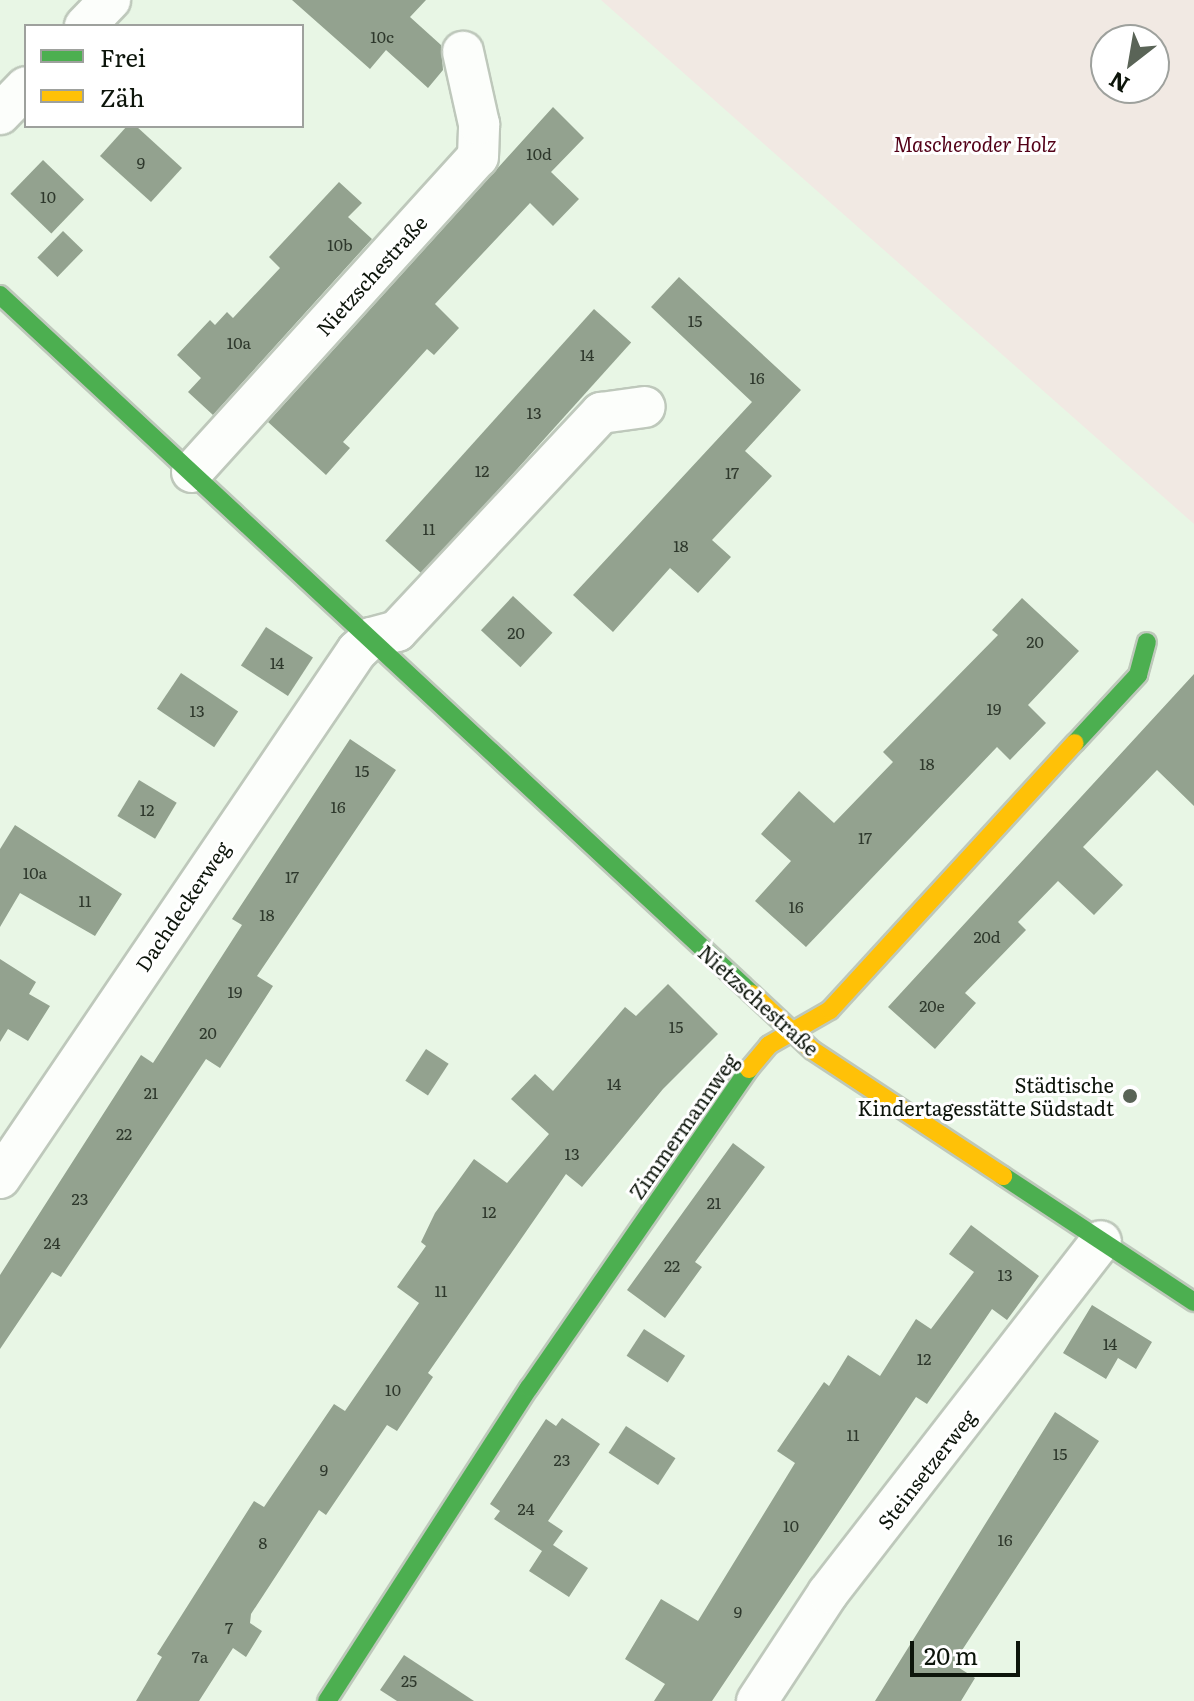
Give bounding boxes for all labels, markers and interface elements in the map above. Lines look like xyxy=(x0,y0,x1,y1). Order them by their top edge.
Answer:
legend xyxy=(24,24,304,128)
north arrow xyxy=(1090,24,1170,104)
house number: 10c xyxy=(370,26,394,46)
text: Frei xyxy=(100,39,146,74)
text: N xyxy=(1102,64,1135,102)
text: Zäh xyxy=(100,79,145,114)
park label: Mascheroder Holz xyxy=(894,131,1056,155)
house number: 10d xyxy=(526,143,552,163)
house number: 9 xyxy=(137,152,145,172)
house number: 10 xyxy=(40,186,56,206)
street label: Nietzschestraße xyxy=(311,210,431,340)
house number: 10b xyxy=(327,234,353,254)
house number: 15 xyxy=(688,310,702,330)
house number: 10a xyxy=(227,332,251,352)
house number: 14 xyxy=(580,344,594,364)
house number: 16 xyxy=(749,367,765,387)
house number: 13 xyxy=(526,402,542,422)
house number: 12 xyxy=(475,460,489,480)
house number: 17 xyxy=(725,462,739,482)
house number: 11 xyxy=(422,518,436,538)
house number: 18 xyxy=(673,535,689,555)
house number: 20 xyxy=(507,622,525,642)
house number: 20 xyxy=(1026,631,1044,651)
house number: 14 xyxy=(270,652,284,672)
house number: 19 xyxy=(987,698,1001,718)
house number: 13 xyxy=(189,700,205,720)
house number: 18 xyxy=(919,753,935,773)
house number: 15 xyxy=(355,760,369,780)
house number: 16 xyxy=(330,796,346,816)
house number: 12 xyxy=(140,799,154,819)
house number: 17 xyxy=(858,827,872,847)
street label: Dachdeckerweg xyxy=(130,837,234,975)
house number: 10a xyxy=(23,862,47,882)
house number: 17 xyxy=(285,866,299,886)
house number: 11 xyxy=(78,890,92,910)
house number: 16 xyxy=(788,896,804,916)
house number: 18 xyxy=(259,904,275,924)
house number: 20d xyxy=(973,926,1001,946)
street label: Nietzschestraße xyxy=(694,940,824,1060)
house number: 19 xyxy=(228,981,242,1001)
house number: 20e xyxy=(919,995,945,1015)
house number: 15 xyxy=(669,1016,683,1036)
house number: 20 xyxy=(199,1022,217,1042)
street label: Zimmermannweg xyxy=(624,1049,742,1203)
place label: Städtische Kindertagesstätte Südstadt xyxy=(857,1072,1114,1119)
house number: 14 xyxy=(607,1073,621,1093)
house number: 21 xyxy=(144,1082,158,1102)
marker: Städtische Kindertagesstätte Südstadt xyxy=(1121,1087,1139,1105)
house number: 22 xyxy=(116,1123,132,1143)
house number: 13 xyxy=(564,1143,580,1163)
house number: 23 xyxy=(72,1188,88,1208)
house number: 21 xyxy=(707,1192,721,1212)
house number: 12 xyxy=(482,1201,496,1221)
house number: 24 xyxy=(44,1232,60,1252)
house number: 22 xyxy=(664,1255,680,1275)
house number: 13 xyxy=(997,1264,1013,1284)
house number: 11 xyxy=(434,1280,448,1300)
house number: 14 xyxy=(1103,1333,1117,1353)
house number: 12 xyxy=(917,1348,931,1368)
house number: 10 xyxy=(385,1379,401,1399)
street label: Steinsetzerweg xyxy=(872,1405,980,1533)
house number: 11 xyxy=(846,1424,860,1444)
house number: 15 xyxy=(1053,1443,1067,1463)
house number: 23 xyxy=(554,1449,570,1469)
house number: 9 xyxy=(320,1459,328,1479)
house number: 24 xyxy=(518,1498,534,1518)
house number: 10 xyxy=(783,1515,799,1535)
house number: 16 xyxy=(997,1529,1013,1549)
house number: 8 xyxy=(259,1532,267,1552)
house number: 9 xyxy=(734,1601,742,1621)
house number: 7 xyxy=(225,1617,233,1637)
scale bar xyxy=(914,1625,1024,1675)
text: 20 m xyxy=(924,1637,978,1672)
house number: 7a xyxy=(192,1646,208,1666)
house number: 25 xyxy=(401,1670,417,1690)

